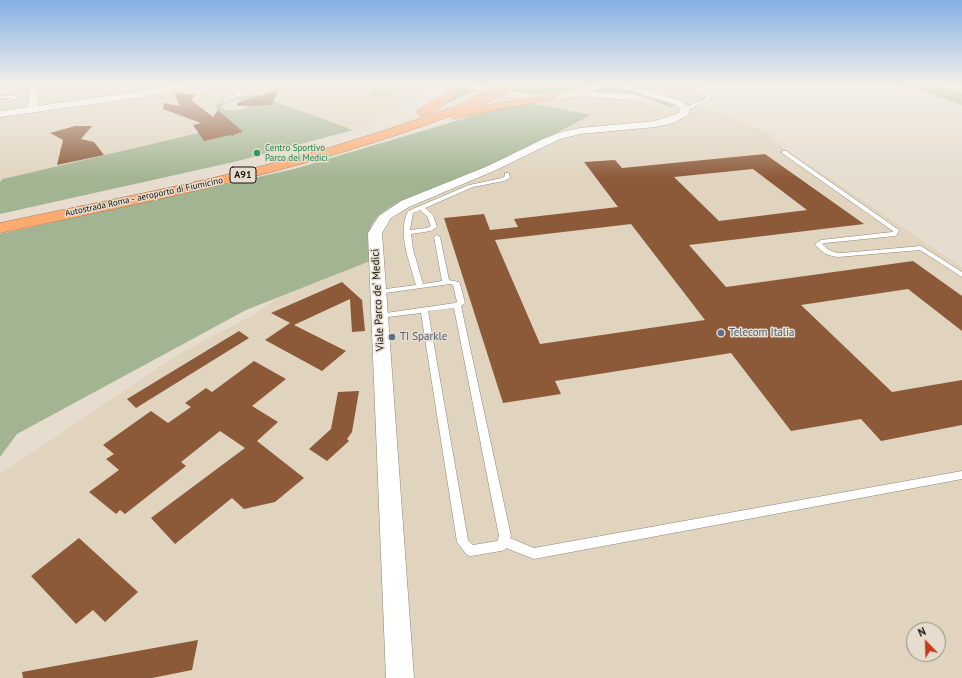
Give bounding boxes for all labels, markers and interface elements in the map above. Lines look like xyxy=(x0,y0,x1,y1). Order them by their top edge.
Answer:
place label: Centro Sportivo Parco dei Medici xyxy=(265,143,328,164)
marker: Centro Sportivo Parco dei Medici xyxy=(252,148,262,158)
road number: A91 xyxy=(230,167,256,183)
street label: Autostrada Roma - aeroporto di Fiumicino xyxy=(64,175,224,219)
street label: Viale Parco de' Medici xyxy=(369,248,387,352)
place label: Telecom Italia xyxy=(729,326,794,340)
marker: Telecom Italia xyxy=(716,328,726,338)
place label: TI Sparkle xyxy=(400,330,447,344)
marker: TI Sparkle xyxy=(387,332,397,342)
north arrow xyxy=(906,622,946,662)
text: N xyxy=(916,624,928,640)

